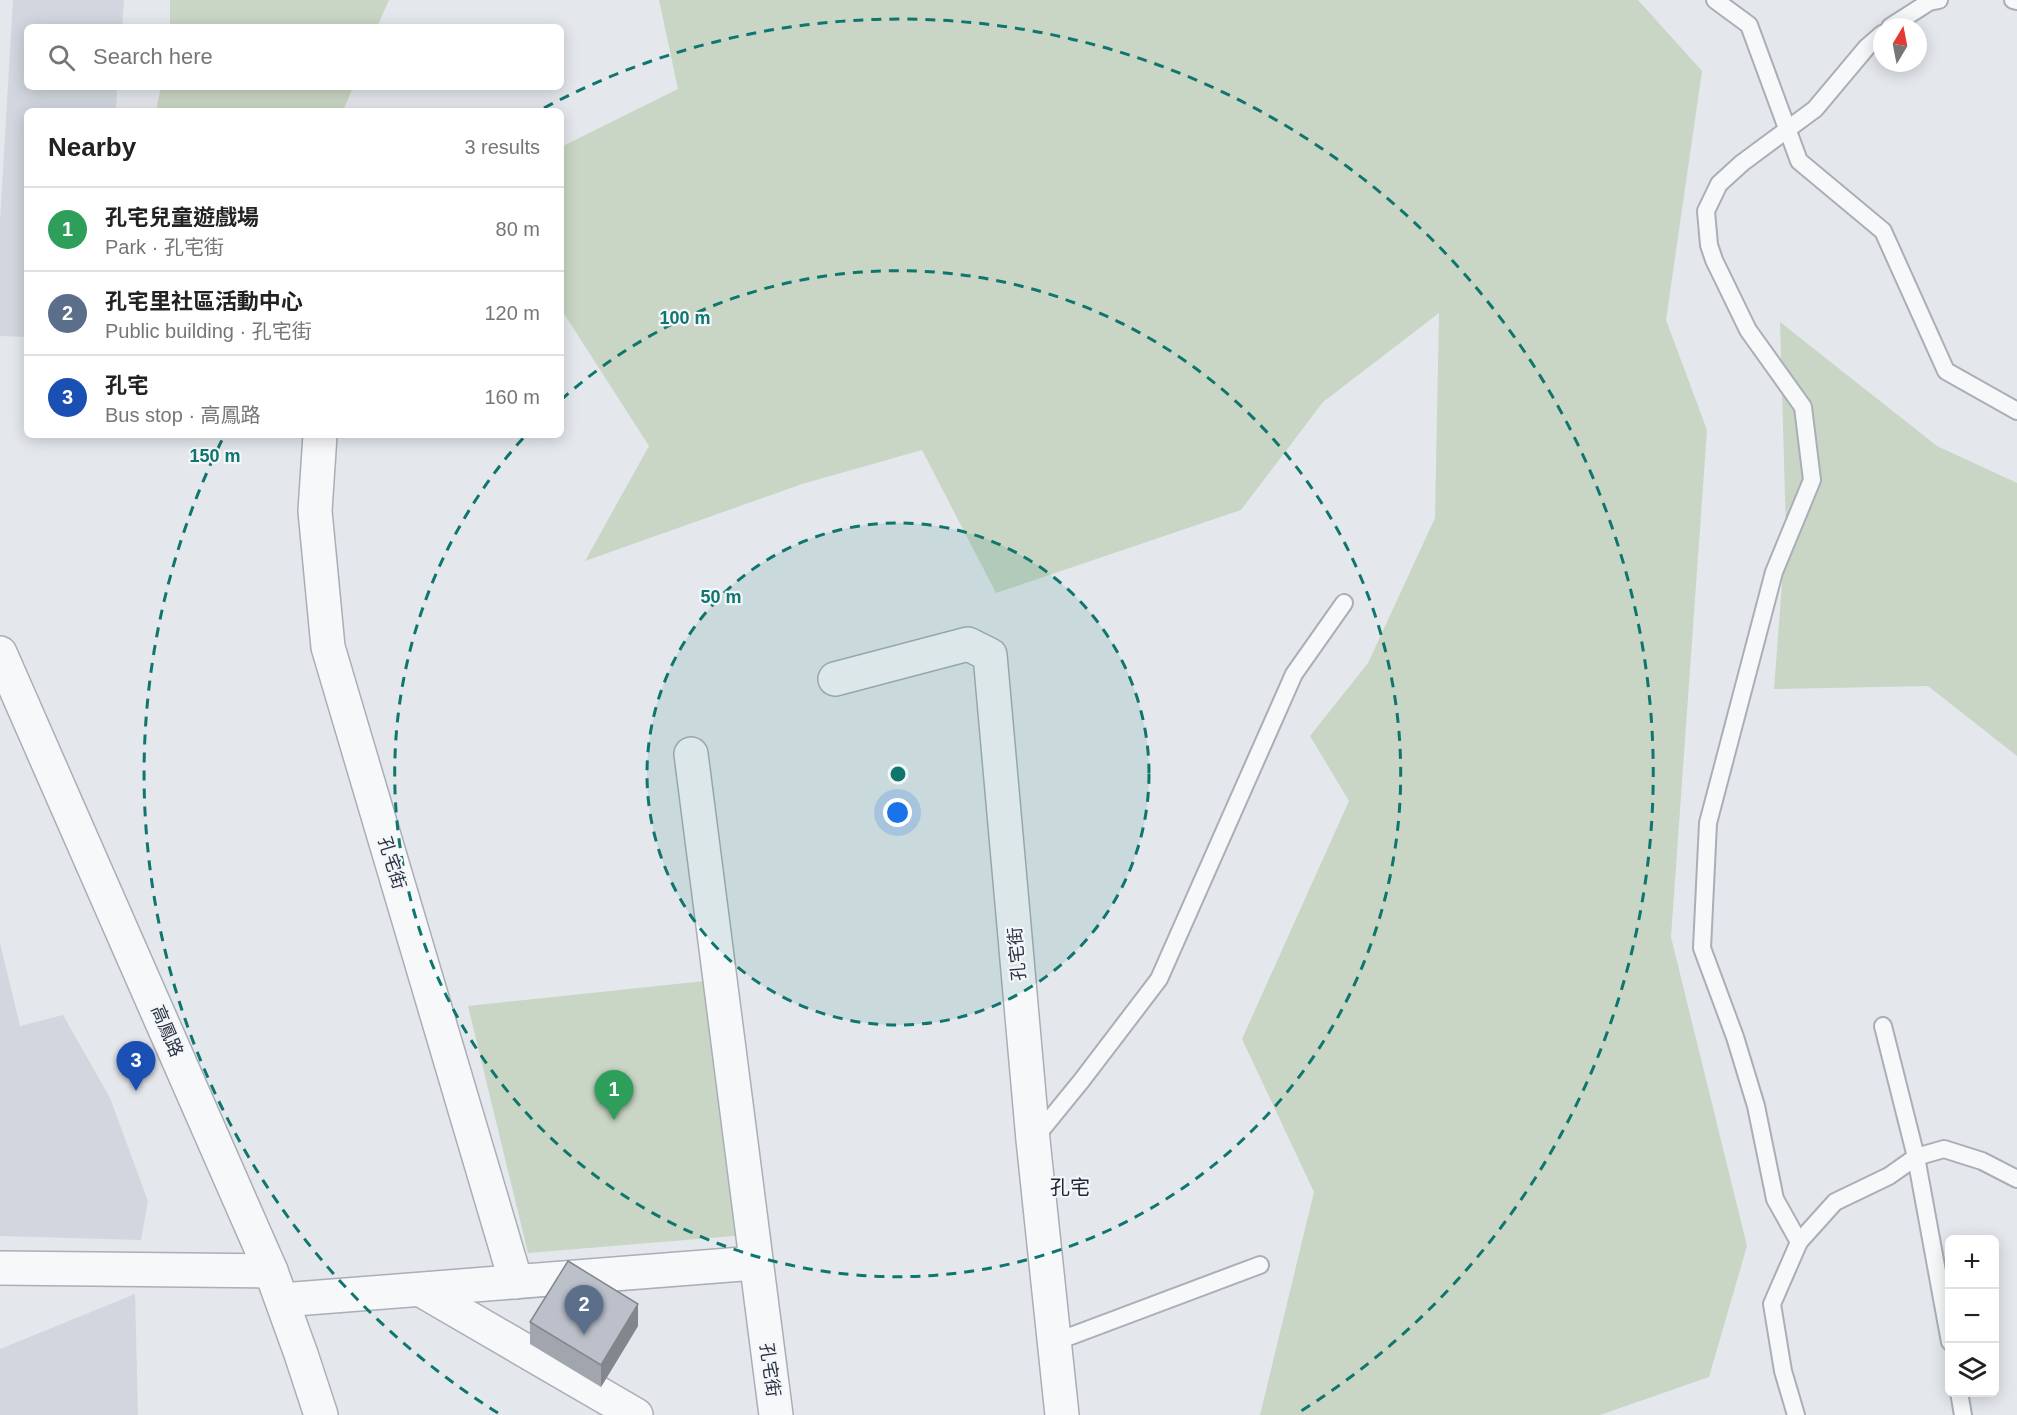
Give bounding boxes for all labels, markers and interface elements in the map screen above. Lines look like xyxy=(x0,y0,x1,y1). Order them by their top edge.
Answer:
north arrow xyxy=(1873,18,1927,72)
search box xyxy=(24,24,564,90)
icon: search xyxy=(45,41,78,74)
text: Search here xyxy=(93,44,213,69)
text: Nearby xyxy=(48,132,136,162)
text: 3 results xyxy=(464,136,540,158)
text: 孔宅兒童遊戲場 xyxy=(105,205,259,230)
text: 1 xyxy=(62,218,73,240)
text: 80 m xyxy=(496,218,540,240)
text: Park · 孔宅街 xyxy=(105,236,224,258)
text: 孔宅里社區活動中心 xyxy=(105,289,303,314)
text: 2 xyxy=(62,302,73,324)
text: 120 m xyxy=(484,302,540,324)
text: 100 m xyxy=(659,308,711,328)
text: Public building · 孔宅街 xyxy=(105,320,312,342)
text: 孔宅 xyxy=(105,373,149,398)
text: 3 xyxy=(62,386,73,408)
text: 160 m xyxy=(484,386,540,408)
text: Bus stop · 高鳳路 xyxy=(105,404,261,426)
text: 150 m xyxy=(189,446,241,466)
text: 50 m xyxy=(700,587,742,607)
centre of rings xyxy=(888,764,908,784)
your location xyxy=(883,798,912,827)
street label: 孔宅街 xyxy=(375,834,409,892)
street label: 孔宅街 xyxy=(1005,926,1029,982)
street label: 高鳳路 xyxy=(147,1002,187,1060)
pin: 3 xyxy=(116,1042,156,1091)
pin: 1 xyxy=(594,1070,634,1120)
district label: 孔宅 xyxy=(1050,1176,1090,1198)
map controls xyxy=(1945,1235,1999,1397)
button: + xyxy=(1945,1235,1999,1289)
pin: 2 xyxy=(564,1286,604,1335)
button: − xyxy=(1945,1289,1999,1343)
street label: 孔宅街 xyxy=(756,1342,784,1398)
button: layers xyxy=(1945,1343,1999,1397)

